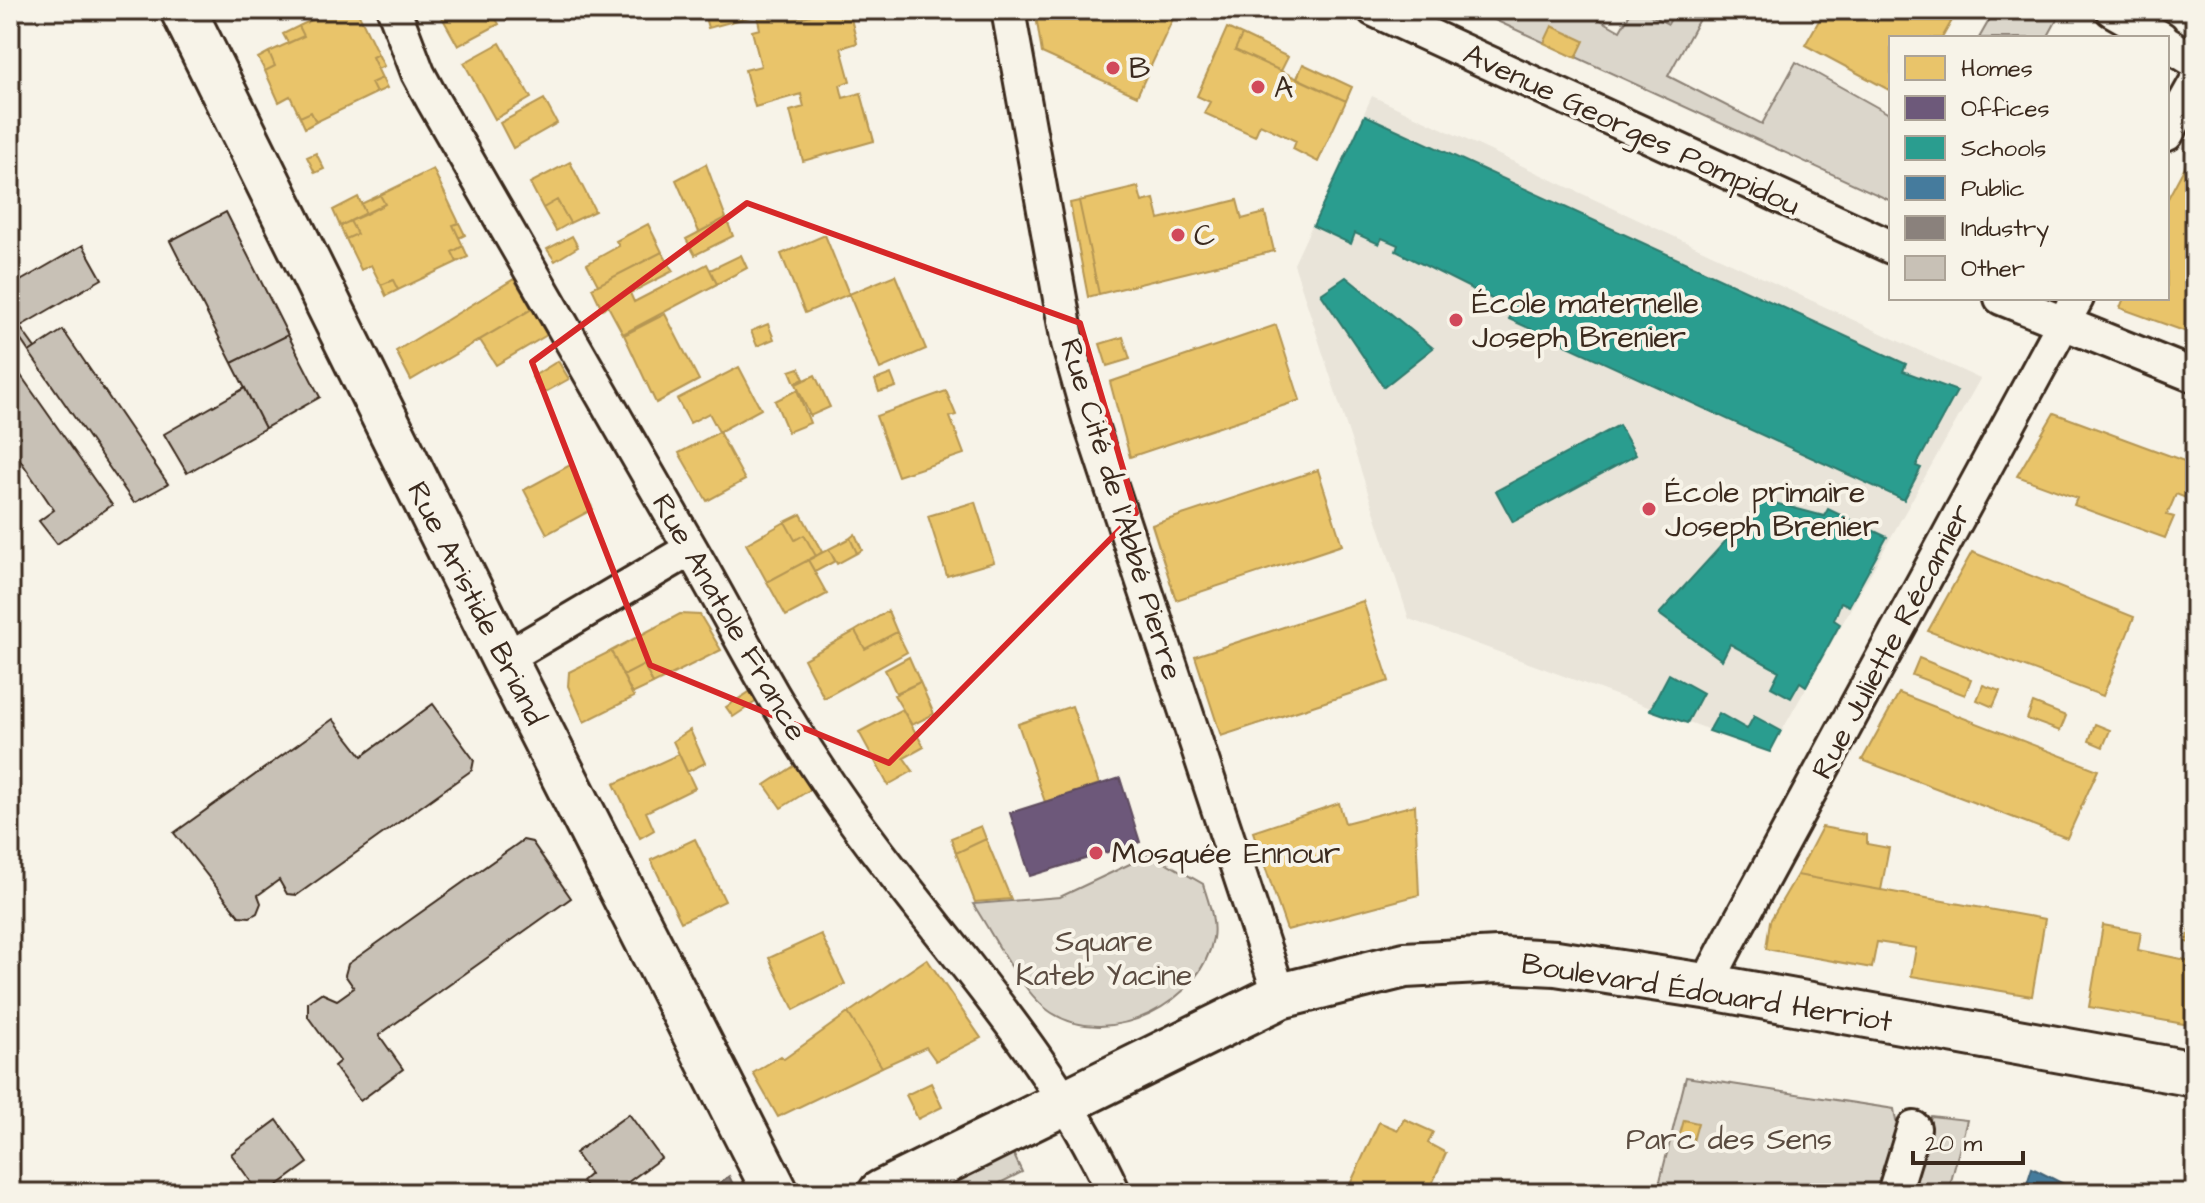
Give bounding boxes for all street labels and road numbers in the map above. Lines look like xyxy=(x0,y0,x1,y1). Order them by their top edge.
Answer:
street label: Avenue Georges Pompidou xyxy=(1456,33,1807,227)
street label: Rue Cité de l'Abbé Pierre xyxy=(1049,334,1193,685)
street label: Rue Aristide Briand xyxy=(396,474,556,733)
street label: Rue Anatole France xyxy=(641,486,817,749)
street label: Rue Juliette Récamier xyxy=(1801,496,1982,787)
street label: Boulevard Édouard Herriot xyxy=(1519,943,1895,1043)

